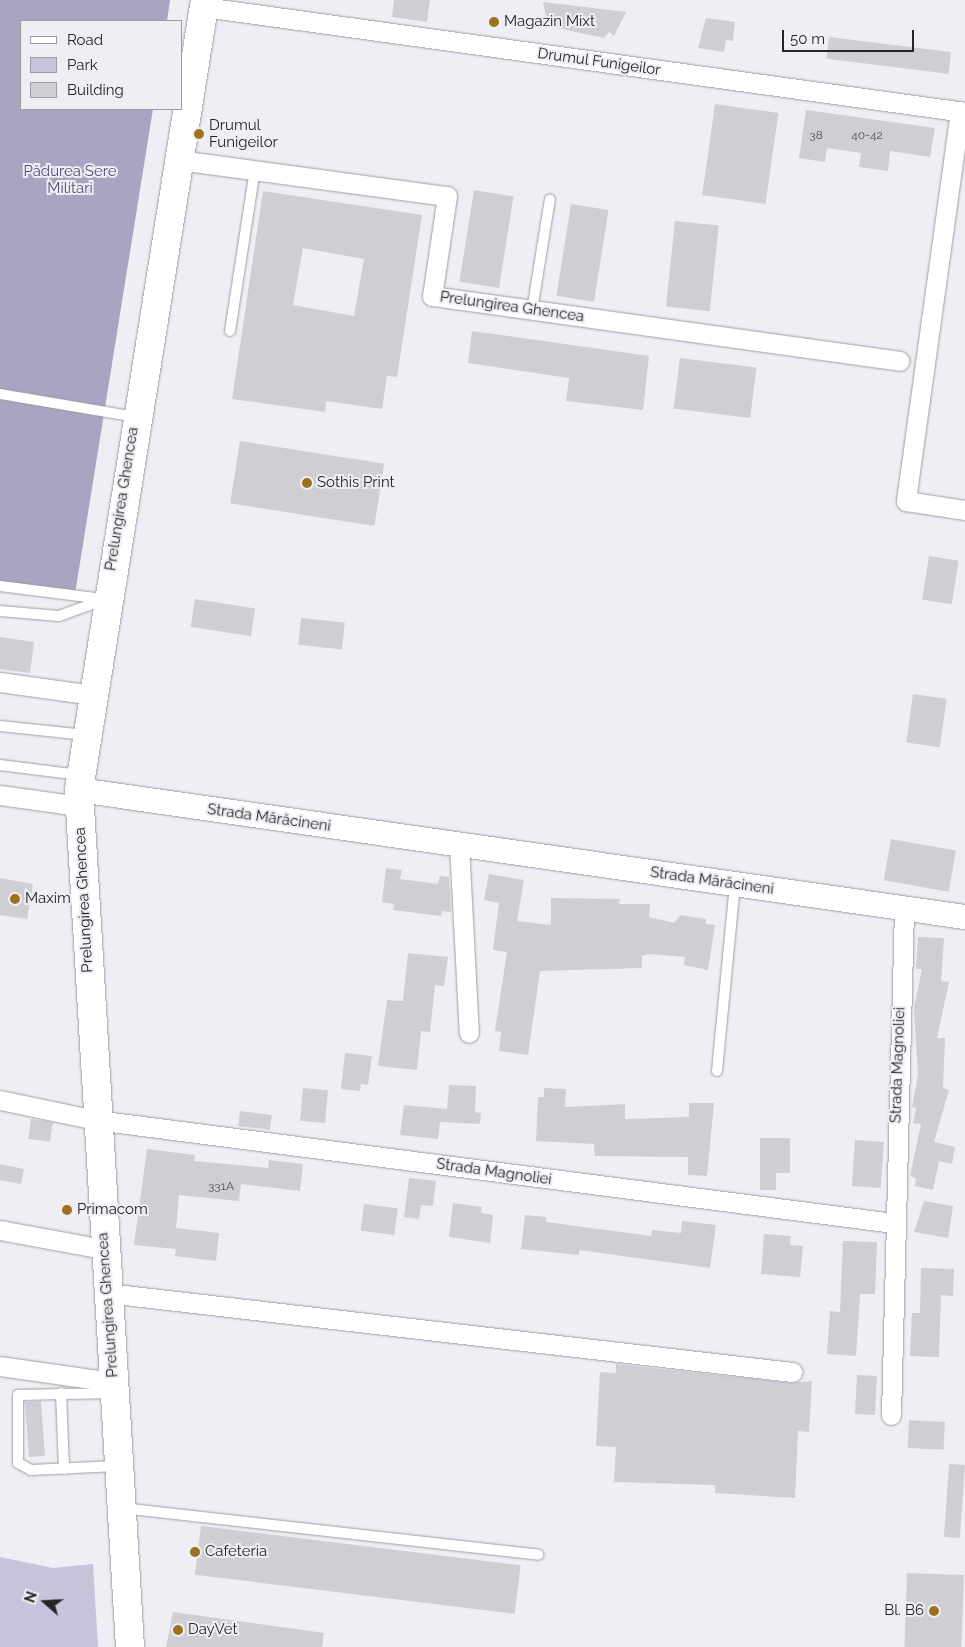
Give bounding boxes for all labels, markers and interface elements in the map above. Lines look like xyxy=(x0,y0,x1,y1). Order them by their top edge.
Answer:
place label: Magazin Mixt xyxy=(504,13,595,31)
marker: Magazin Mixt xyxy=(488,16,500,28)
legend xyxy=(20,20,182,110)
scale bar xyxy=(785,20,918,52)
text: 50 m xyxy=(790,30,825,48)
text: Road xyxy=(67,31,103,49)
street label: Drumul Funigeilor xyxy=(536,44,662,80)
text: Park xyxy=(67,56,98,74)
text: Building xyxy=(67,81,124,99)
place label: Drumul Funigeilor xyxy=(209,116,278,151)
marker: Drumul Funigeilor xyxy=(193,128,205,140)
house number: 38 xyxy=(809,129,823,143)
house number: 40-42 xyxy=(851,129,883,143)
park label: Pădurea Sere Militari xyxy=(23,162,117,197)
street label: Prelungirea Ghencea xyxy=(439,288,585,326)
street label: Prelungirea Ghencea xyxy=(102,426,142,572)
place label: Sothis Print xyxy=(317,474,395,492)
marker: Sothis Print xyxy=(301,477,313,489)
street label: Strada Mărăcineni xyxy=(206,800,332,836)
street label: Prelungirea Ghencea xyxy=(71,827,97,973)
street label: Strada Mărăcineni xyxy=(649,863,775,899)
place label: Maxim xyxy=(25,890,71,908)
marker: Maxim xyxy=(9,893,21,905)
street label: Strada Magnoliei xyxy=(887,1007,909,1123)
street label: Strada Magnoliei xyxy=(435,1155,553,1189)
house number: 331A xyxy=(208,1180,234,1194)
place label: Primacom xyxy=(77,1201,148,1219)
marker: Primacom xyxy=(61,1204,73,1216)
street label: Prelungirea Ghencea xyxy=(94,1232,122,1378)
place label: Cafeteria xyxy=(205,1543,267,1561)
marker: Cafeteria xyxy=(189,1546,201,1558)
north arrow xyxy=(20,1577,70,1627)
text: N xyxy=(22,1589,40,1605)
place label: Bl. B6 xyxy=(884,1602,924,1620)
marker: Bl. B6 xyxy=(928,1605,940,1617)
place label: DayVet xyxy=(188,1621,237,1639)
marker: DayVet xyxy=(172,1624,184,1636)

